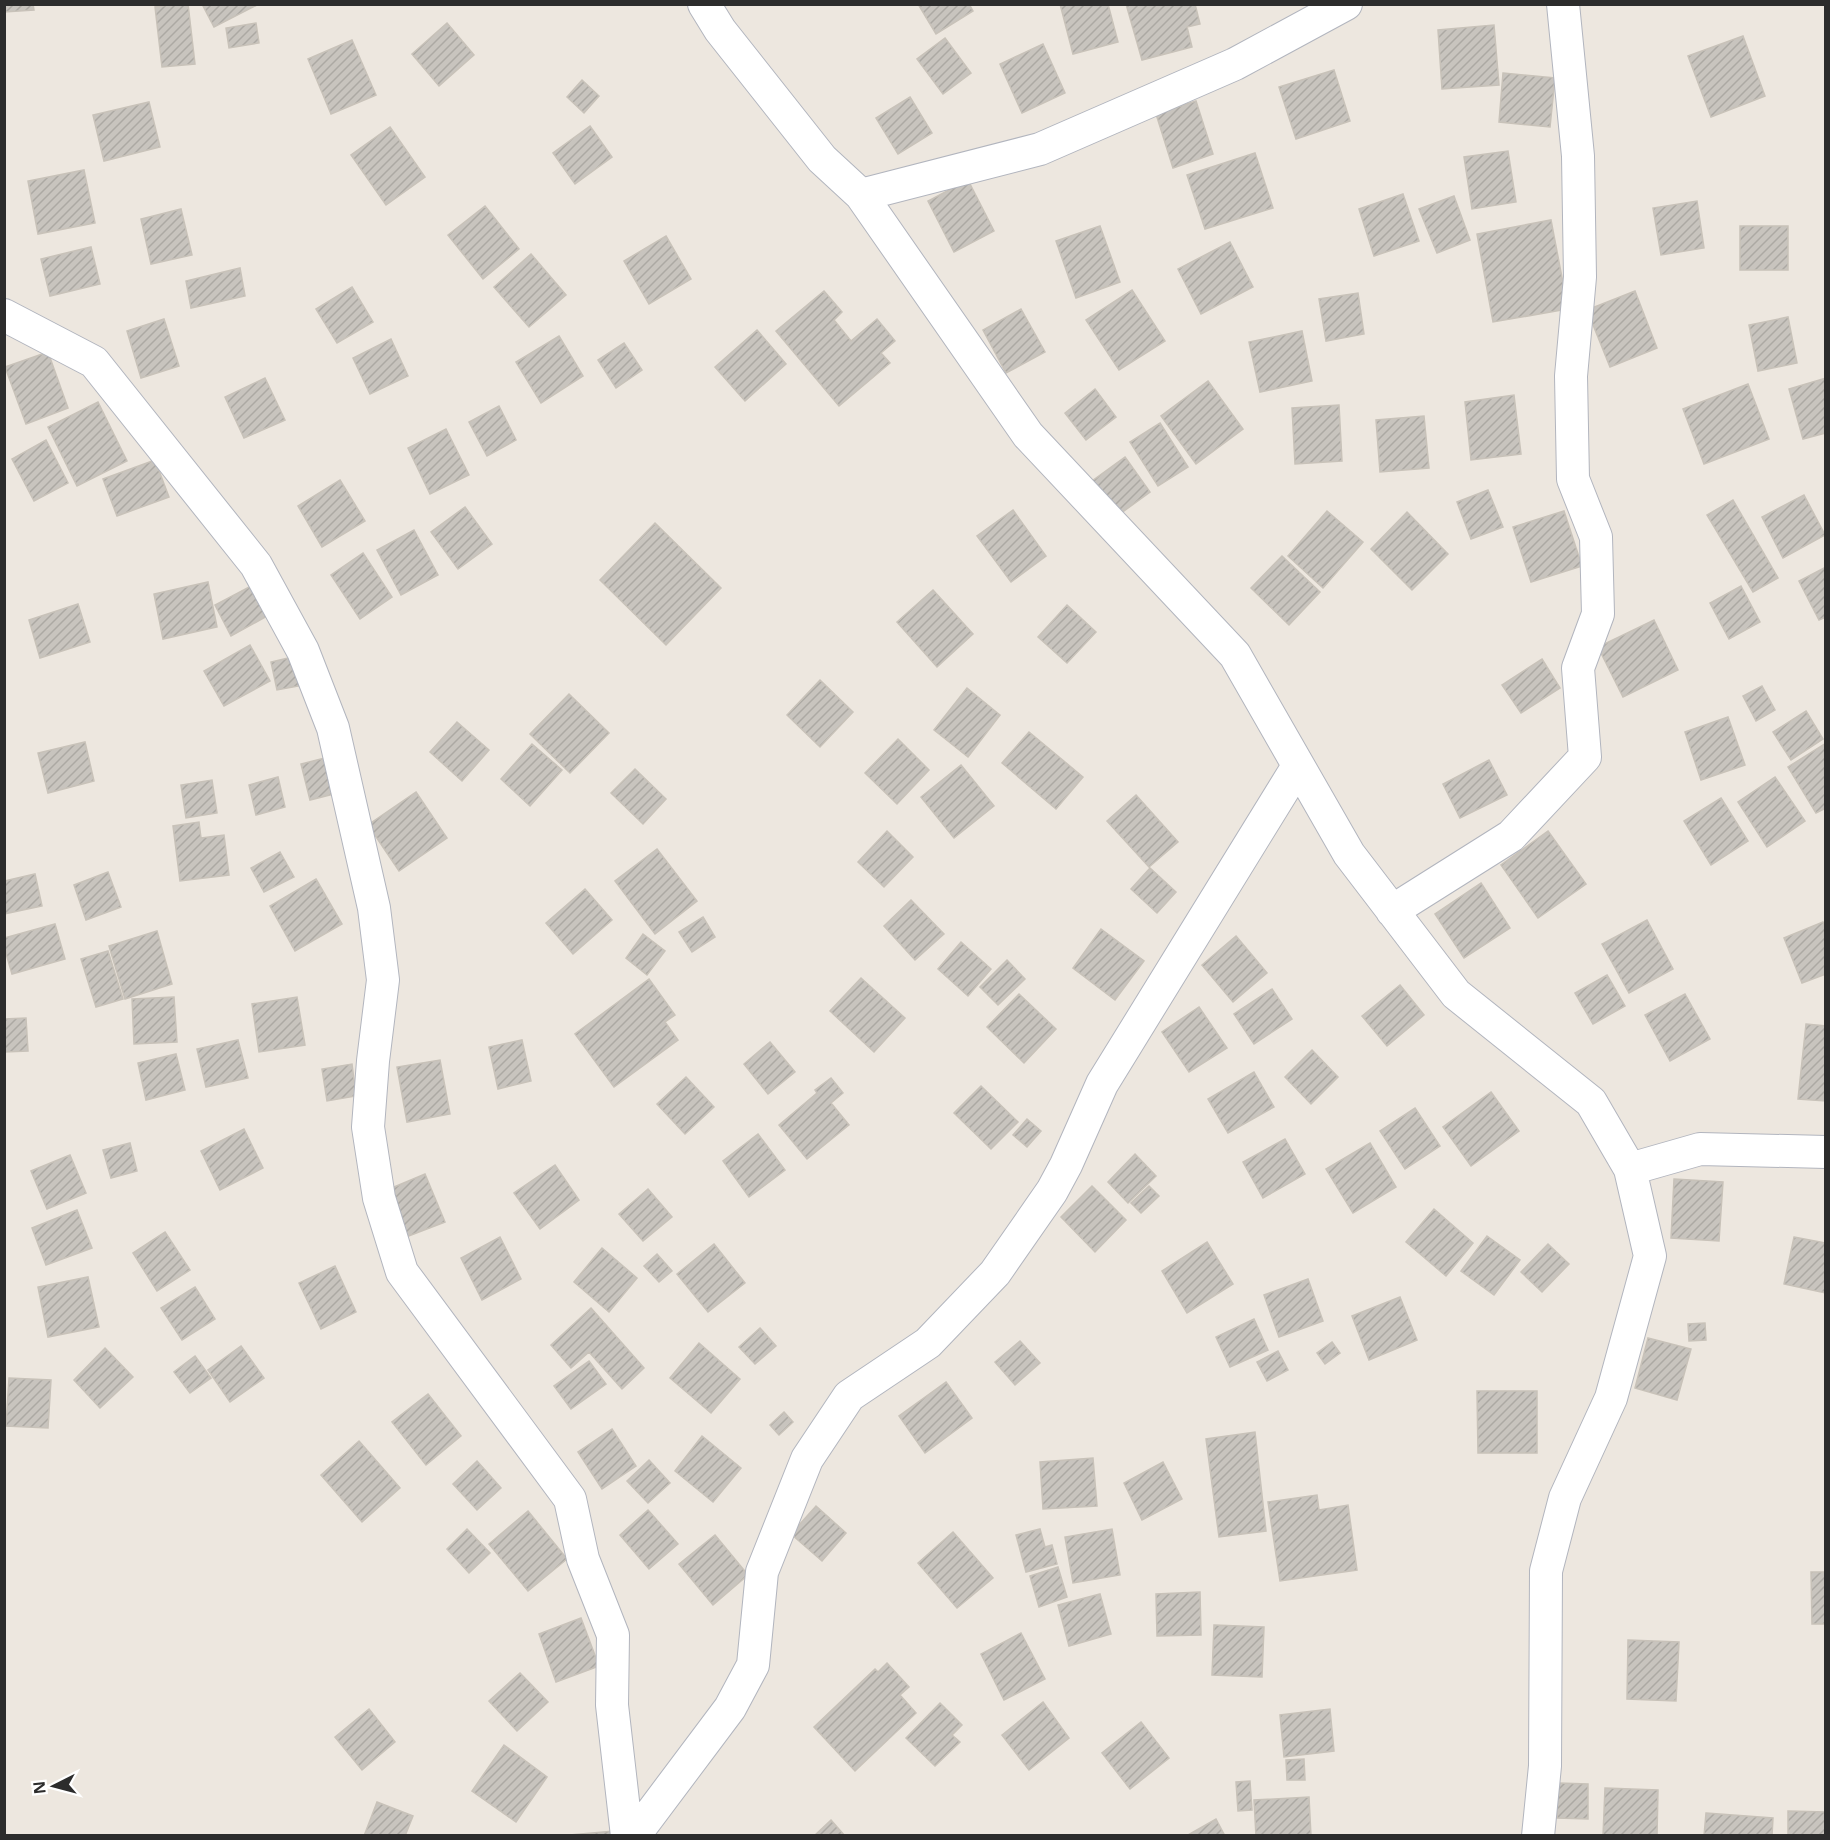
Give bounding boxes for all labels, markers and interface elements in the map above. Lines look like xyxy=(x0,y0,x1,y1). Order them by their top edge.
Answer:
north arrow xyxy=(24,1756,84,1816)
text: N xyxy=(27,1780,51,1795)

